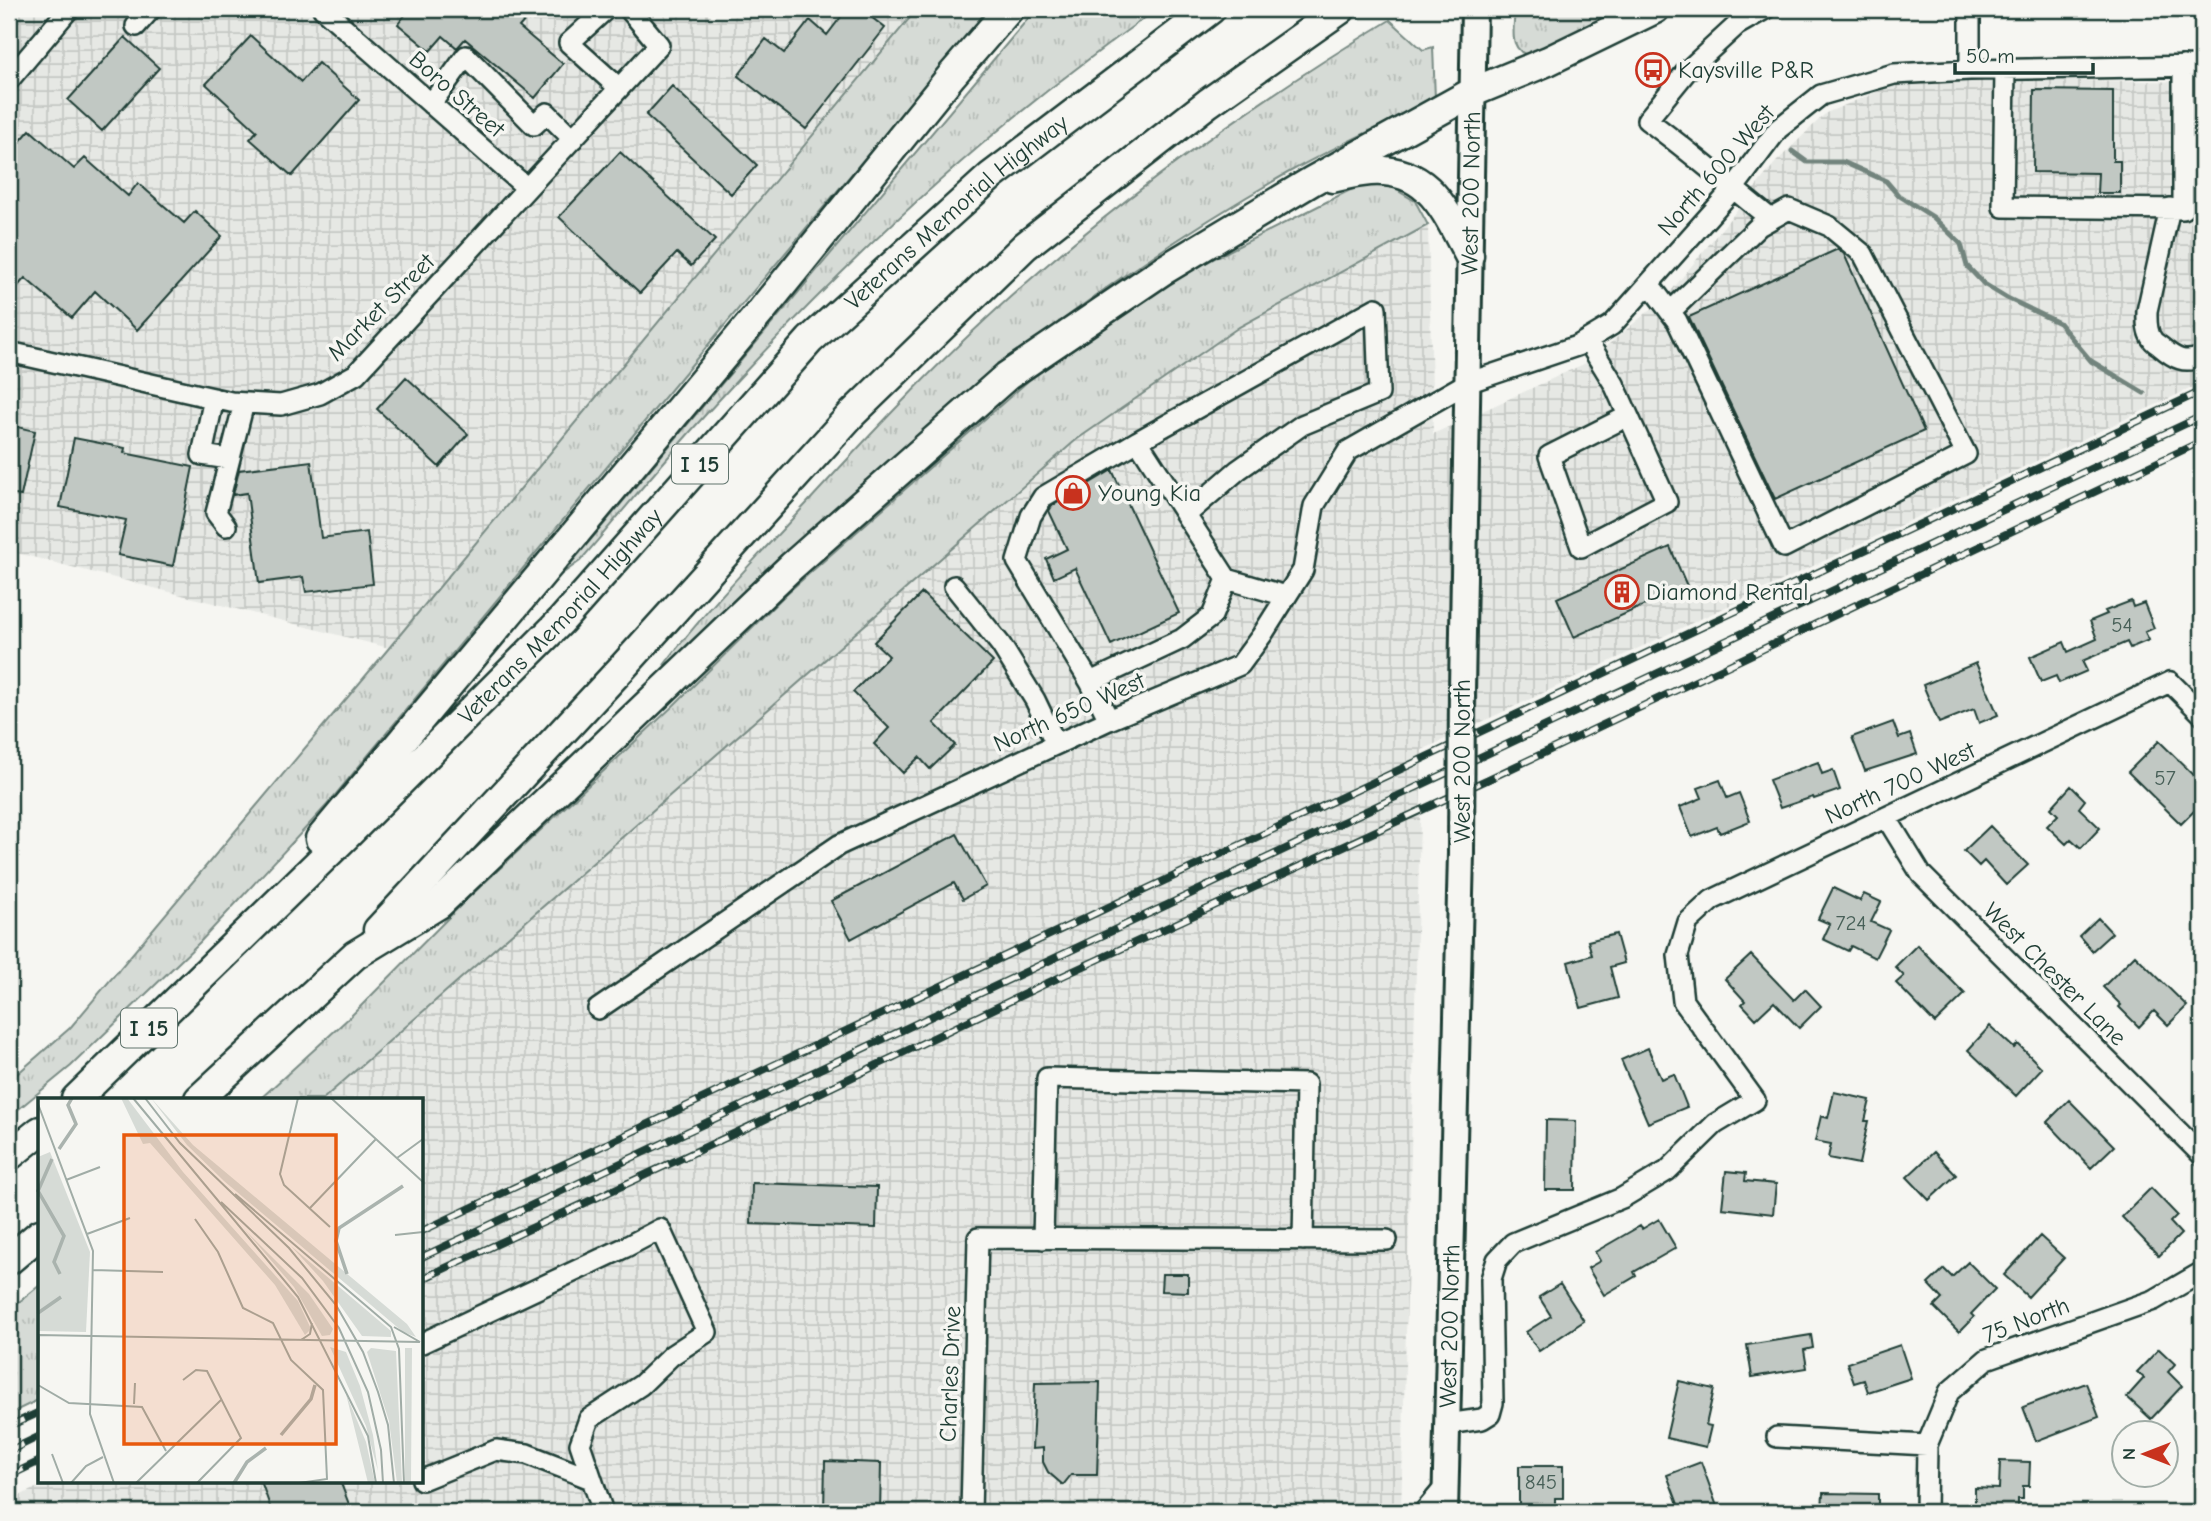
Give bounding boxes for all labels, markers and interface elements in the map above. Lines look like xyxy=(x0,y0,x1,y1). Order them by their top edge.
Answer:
scale bar xyxy=(1955,32,2094,76)
text: 50 m xyxy=(1966,44,2015,68)
street label: Boro Street xyxy=(403,45,511,144)
bus stop icon: Kaysville P&R xyxy=(1634,51,1672,89)
place label: Kaysville P&R xyxy=(1678,56,1814,84)
street label: North 600 West xyxy=(1652,98,1781,241)
street label: Veterans Memorial Highway xyxy=(839,109,1074,316)
street label: West 200 North xyxy=(1455,111,1486,275)
street label: Market Street xyxy=(322,247,441,366)
road number: I 15 xyxy=(672,445,728,484)
shop icon: Young Kia xyxy=(1054,474,1092,512)
place label: Young Kia xyxy=(1098,479,1201,507)
street label: Veterans Memorial Highway xyxy=(452,502,668,730)
building icon: Diamond Rental xyxy=(1603,573,1641,611)
place label: Diamond Rental xyxy=(1646,578,1809,606)
house number: 54 xyxy=(2111,613,2133,637)
street label: North 650 West xyxy=(989,666,1150,758)
street label: West 200 North xyxy=(1448,679,1476,843)
street label: North 700 West xyxy=(1820,736,1981,830)
house number: 57 xyxy=(2154,766,2176,790)
street label: West Chester Lane xyxy=(1978,897,2132,1051)
house number: 724 xyxy=(1836,911,1866,935)
road number: I 15 xyxy=(121,1009,177,1048)
inset map xyxy=(38,1098,424,1482)
street label: West 200 North xyxy=(1434,1244,1465,1408)
street label: 75 North xyxy=(1979,1291,2073,1349)
street label: Charles Drive xyxy=(934,1305,966,1443)
north arrow xyxy=(2110,1420,2180,1490)
text: N xyxy=(2118,1448,2140,1460)
house number: 845 xyxy=(1525,1470,1557,1494)

